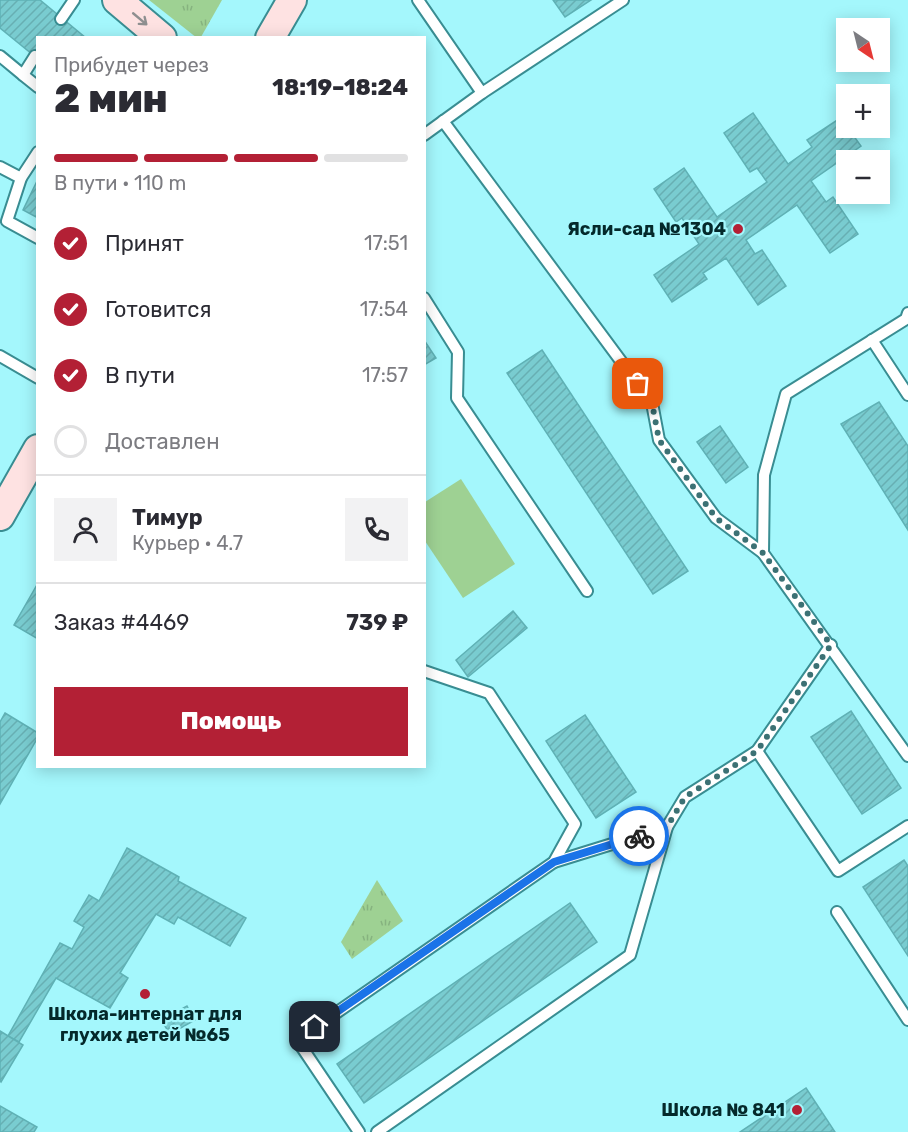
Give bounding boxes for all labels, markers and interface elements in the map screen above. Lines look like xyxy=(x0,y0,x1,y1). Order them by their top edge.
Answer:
one-way arrow xyxy=(132,12,148,25)
north arrow xyxy=(836,18,890,72)
map controls xyxy=(836,18,890,204)
text: Прибудет через xyxy=(54,53,209,77)
text: 18:19–18:24 xyxy=(272,74,408,101)
text: 2 мин xyxy=(54,76,168,122)
button: + xyxy=(836,84,890,138)
button: − xyxy=(836,150,890,204)
text: В пути · 110 m xyxy=(54,171,186,195)
place label: Ясли-сад №1304 xyxy=(567,218,726,240)
marker: Ясли-сад №1304 xyxy=(731,222,745,236)
icon: check xyxy=(54,227,87,260)
text: Принят xyxy=(105,230,184,257)
text: 17:51 xyxy=(364,231,408,255)
icon: check xyxy=(54,293,87,326)
text: Готовится xyxy=(105,296,211,323)
text: 17:54 xyxy=(360,297,408,321)
pin xyxy=(612,358,663,409)
icon: check xyxy=(54,359,87,392)
text: В пути xyxy=(105,362,175,389)
text: 17:57 xyxy=(362,363,408,387)
icon: bag xyxy=(621,367,654,400)
text: Доставлен xyxy=(105,428,220,455)
button: person xyxy=(54,498,117,561)
button: phone xyxy=(345,498,408,561)
text: Тимур xyxy=(132,504,203,531)
text: Курьер · 4.7 xyxy=(132,531,243,555)
text: Заказ #4469 xyxy=(54,609,189,636)
text: 739 ₽ xyxy=(346,609,408,636)
button: Помощь xyxy=(54,687,408,756)
courier xyxy=(609,806,669,866)
icon: bike xyxy=(623,820,656,853)
marker: Школа-интернат для глухих детей №65 xyxy=(138,987,152,1001)
pin xyxy=(289,1001,340,1052)
place label: Школа-интернат для глухих детей №65 xyxy=(48,1003,242,1046)
icon: home xyxy=(298,1010,331,1043)
place label: Школа № 841 xyxy=(661,1099,785,1121)
marker: Школа № 841 xyxy=(790,1103,804,1117)

